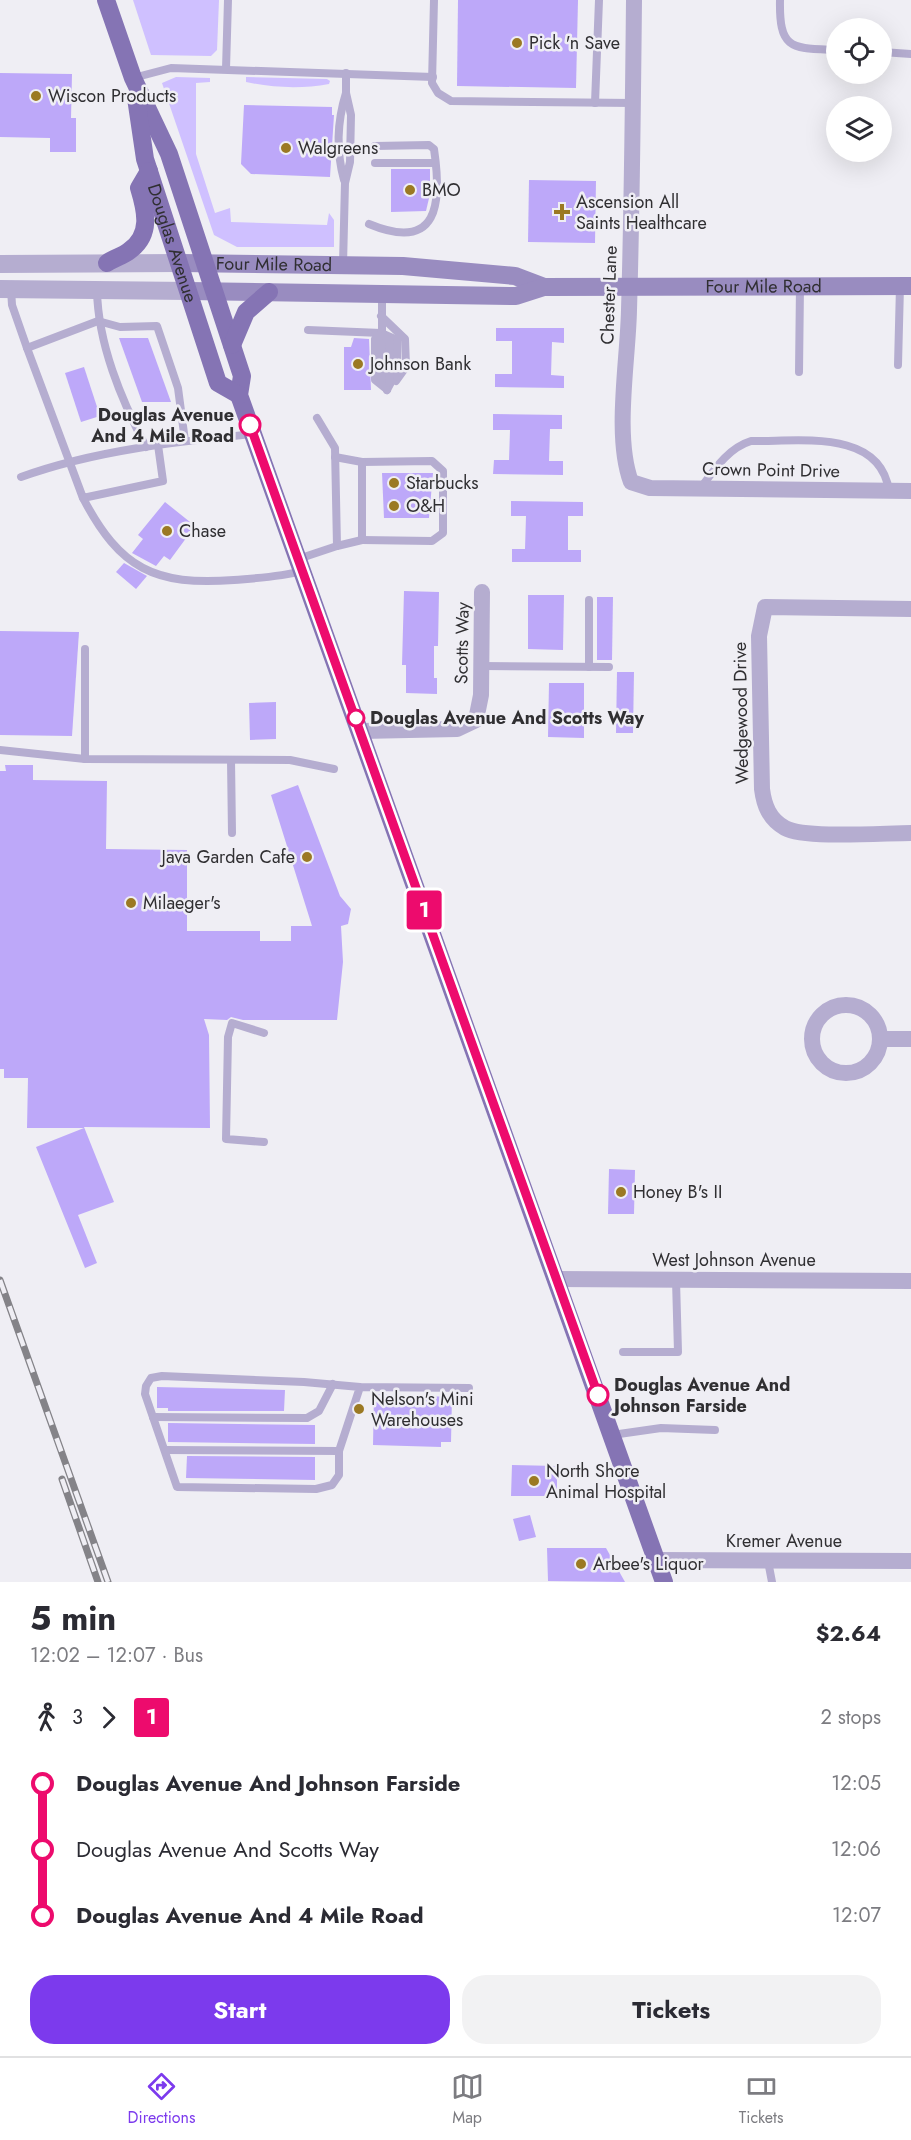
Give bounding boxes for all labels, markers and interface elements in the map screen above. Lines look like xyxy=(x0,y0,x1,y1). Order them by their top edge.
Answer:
map controls xyxy=(826,18,892,162)
button: locate xyxy=(826,18,892,84)
place label: Pick 'n Save xyxy=(529,30,620,56)
marker: Pick 'n Save xyxy=(510,36,524,50)
place label: Wiscon Products xyxy=(48,83,176,109)
marker: Wiscon Products xyxy=(29,89,43,103)
button: layers xyxy=(826,96,892,162)
place label: Walgreens xyxy=(298,135,378,161)
marker: Walgreens xyxy=(279,141,293,155)
place label: BMO xyxy=(422,177,461,203)
street label: Douglas Avenue xyxy=(141,180,204,306)
marker: BMO xyxy=(403,183,417,197)
place label: Ascension All Saints Healthcare xyxy=(576,189,707,236)
marker: Ascension All Saints Healthcare xyxy=(553,203,571,221)
street label: Chester Lane xyxy=(594,245,624,345)
street label: Four Mile Road xyxy=(216,250,332,278)
street label: Four Mile Road xyxy=(705,273,822,300)
place label: Johnson Bank xyxy=(368,351,471,377)
marker: Johnson Bank xyxy=(351,357,365,371)
place label: Douglas Avenue And 4 Mile Road xyxy=(90,402,234,449)
marker: Douglas Avenue And 4 Mile Road xyxy=(239,414,261,436)
street label: Crown Point Drive xyxy=(702,456,840,484)
place label: Starbucks xyxy=(406,470,479,496)
marker: Starbucks xyxy=(387,476,401,490)
place label: O&H xyxy=(406,493,445,519)
marker: O&H xyxy=(387,499,401,513)
place label: Chase xyxy=(179,518,226,544)
marker: Chase xyxy=(160,524,174,538)
street label: Scotts Way xyxy=(448,602,476,684)
street label: Wedgewood Drive xyxy=(727,642,755,784)
place label: Douglas Avenue And Scotts Way xyxy=(370,705,644,731)
marker: Douglas Avenue And Scotts Way xyxy=(347,709,365,727)
place label: Java Garden Cafe xyxy=(160,844,295,870)
marker: Java Garden Cafe xyxy=(300,850,314,864)
place label: Milaeger's xyxy=(143,890,221,916)
line badge: 1 xyxy=(404,890,444,930)
text: 1 xyxy=(419,895,429,925)
marker: Milaeger's xyxy=(124,896,138,910)
place label: Honey B's II xyxy=(633,1179,722,1205)
marker: Honey B's II xyxy=(614,1185,628,1199)
street label: West Johnson Avenue xyxy=(652,1247,816,1273)
place label: Douglas Avenue And Johnson Farside xyxy=(611,1372,790,1419)
marker: Douglas Avenue And Johnson Farside xyxy=(587,1384,609,1406)
place label: Nelson's Mini Warehouses xyxy=(371,1386,474,1433)
marker: Nelson's Mini Warehouses xyxy=(352,1402,366,1416)
place label: North Shore Animal Hospital xyxy=(546,1458,666,1505)
marker: North Shore Animal Hospital xyxy=(527,1474,541,1488)
street label: Kremer Avenue xyxy=(726,1528,842,1554)
place label: Arbee's Liquor xyxy=(593,1551,705,1577)
marker: Arbee's Liquor xyxy=(574,1557,588,1571)
text: 5 min xyxy=(30,1595,116,1642)
text: $2.64 xyxy=(816,1617,881,1649)
text: 12:02 – 12:07 · Bus xyxy=(30,1641,203,1670)
icon: walk xyxy=(30,1701,63,1734)
icon: forward xyxy=(92,1701,125,1734)
text: 1 xyxy=(146,1702,157,1732)
text: 3 xyxy=(72,1703,83,1732)
text: 2 stops xyxy=(820,1703,881,1732)
text: Douglas Avenue And Johnson Farside xyxy=(76,1767,460,1799)
text: 12:05 xyxy=(831,1769,881,1798)
text: Douglas Avenue And Scotts Way xyxy=(76,1833,379,1865)
text: 12:06 xyxy=(831,1835,881,1864)
text: Douglas Avenue And 4 Mile Road xyxy=(76,1899,423,1931)
text: 12:07 xyxy=(832,1901,881,1930)
button: Start xyxy=(30,1975,450,2044)
button: Tickets xyxy=(462,1975,881,2044)
tab: Directions xyxy=(128,2070,195,2129)
tab: Map xyxy=(451,2070,484,2129)
tab: Tickets xyxy=(739,2070,783,2129)

